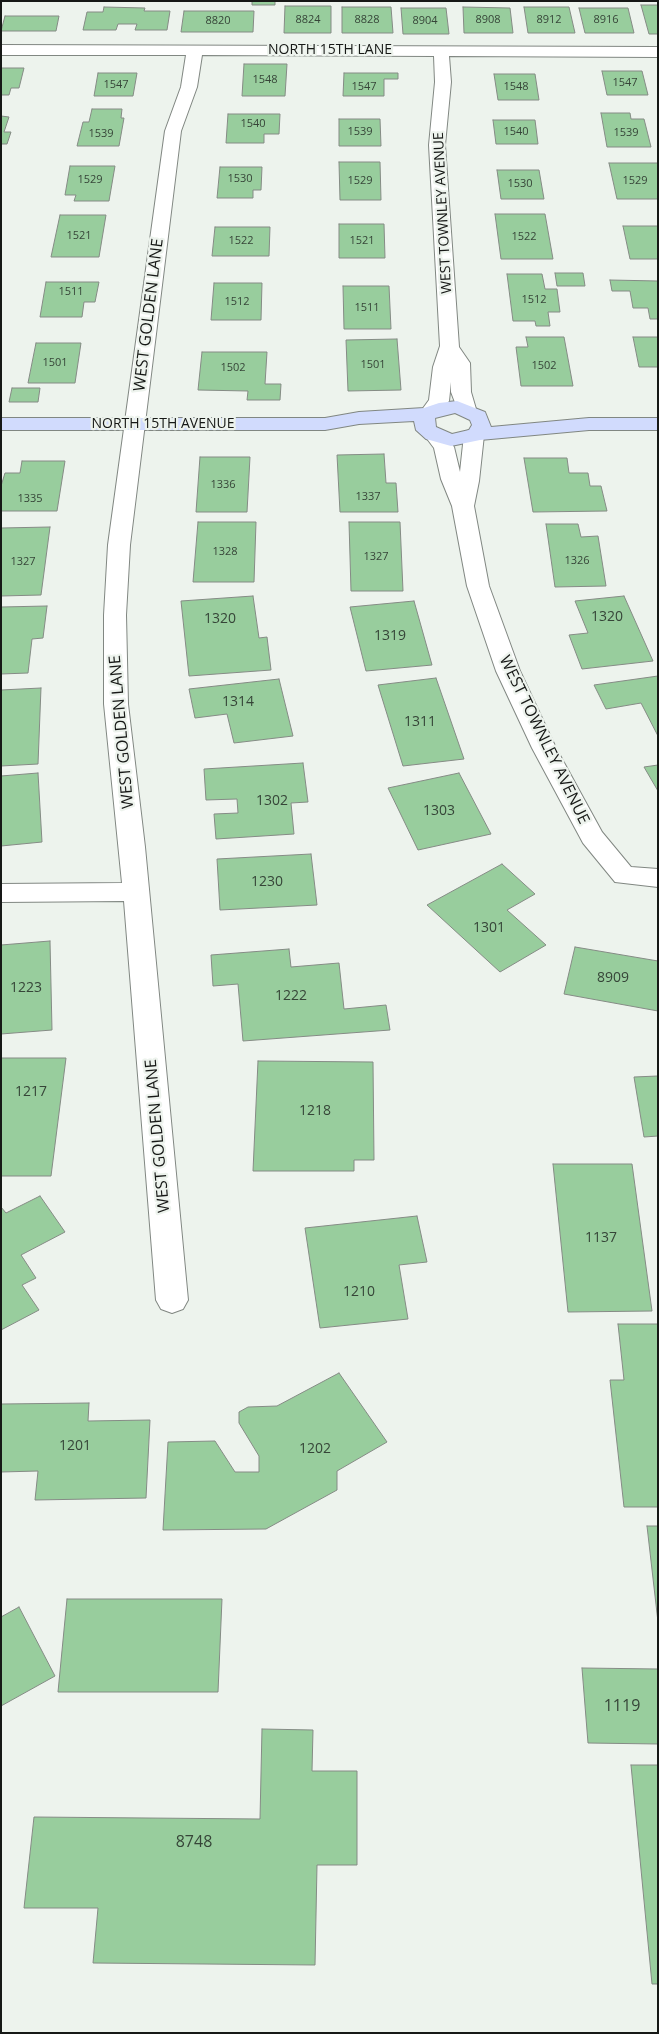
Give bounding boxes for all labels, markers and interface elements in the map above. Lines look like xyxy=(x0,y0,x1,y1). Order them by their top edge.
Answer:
house number: 8824 xyxy=(295,13,321,27)
house number: 8828 xyxy=(354,13,380,27)
house number: 8908 xyxy=(475,13,501,27)
house number: 8912 xyxy=(536,13,562,27)
house number: 8916 xyxy=(593,13,619,27)
house number: 8820 xyxy=(205,14,231,28)
house number: 8904 xyxy=(412,14,438,28)
street label: NORTH 15TH LANE xyxy=(268,42,392,58)
house number: 1548 xyxy=(252,73,278,87)
house number: 1547 xyxy=(612,76,638,90)
house number: 1547 xyxy=(103,78,129,92)
house number: 1547 xyxy=(351,80,377,94)
house number: 1548 xyxy=(503,80,529,94)
house number: 1540 xyxy=(240,117,266,131)
house number: 1539 xyxy=(347,125,373,139)
house number: 1540 xyxy=(503,125,529,139)
house number: 1539 xyxy=(613,126,639,140)
house number: 1539 xyxy=(88,127,114,141)
street label: WEST TOWNLEY AVENUE xyxy=(430,132,456,294)
house number: 1530 xyxy=(227,172,253,186)
house number: 1529 xyxy=(77,173,103,187)
house number: 1529 xyxy=(347,174,373,188)
house number: 1529 xyxy=(622,174,648,188)
house number: 1530 xyxy=(507,177,533,191)
house number: 1521 xyxy=(66,229,92,243)
house number: 1522 xyxy=(511,230,537,244)
house number: 1522 xyxy=(228,234,254,248)
house number: 1521 xyxy=(349,234,375,248)
street label: WEST GOLDEN LANE xyxy=(130,237,168,393)
house number: 1511 xyxy=(58,285,84,299)
house number: 1512 xyxy=(521,293,547,307)
house number: 1512 xyxy=(224,295,250,309)
house number: 1511 xyxy=(354,301,380,315)
house number: 1501 xyxy=(42,356,68,370)
house number: 1501 xyxy=(360,358,386,372)
house number: 1502 xyxy=(531,359,557,373)
house number: 1502 xyxy=(220,361,246,375)
street label: NORTH 15TH AVENUE xyxy=(92,416,234,432)
house number: 1336 xyxy=(210,478,236,492)
house number: 1337 xyxy=(355,490,381,504)
house number: 1335 xyxy=(17,492,43,506)
house number: 1328 xyxy=(212,545,238,559)
house number: 1327 xyxy=(363,550,389,564)
house number: 1326 xyxy=(564,554,590,568)
house number: 1327 xyxy=(10,555,36,569)
house number: 1320 xyxy=(591,609,623,625)
house number: 1320 xyxy=(204,611,236,627)
house number: 1319 xyxy=(374,628,406,644)
street label: WEST TOWNLEY AVENUE xyxy=(495,653,593,827)
street label: WEST GOLDEN LANE xyxy=(106,654,138,810)
house number: 1314 xyxy=(222,694,254,710)
house number: 1311 xyxy=(404,714,436,730)
house number: 1302 xyxy=(256,793,288,809)
house number: 1303 xyxy=(423,803,455,819)
house number: 1230 xyxy=(251,874,283,890)
house number: 1301 xyxy=(473,920,505,936)
house number: 8909 xyxy=(597,970,629,986)
house number: 1223 xyxy=(10,980,42,996)
house number: 1222 xyxy=(275,988,307,1004)
street label: WEST GOLDEN LANE xyxy=(142,1058,174,1214)
house number: 1217 xyxy=(15,1084,47,1100)
house number: 1218 xyxy=(299,1103,331,1119)
house number: 1137 xyxy=(585,1230,617,1246)
house number: 1210 xyxy=(343,1284,375,1300)
house number: 1201 xyxy=(59,1438,91,1454)
house number: 1202 xyxy=(299,1441,331,1457)
house number: 1119 xyxy=(604,1696,640,1716)
house number: 8748 xyxy=(176,1832,212,1852)

